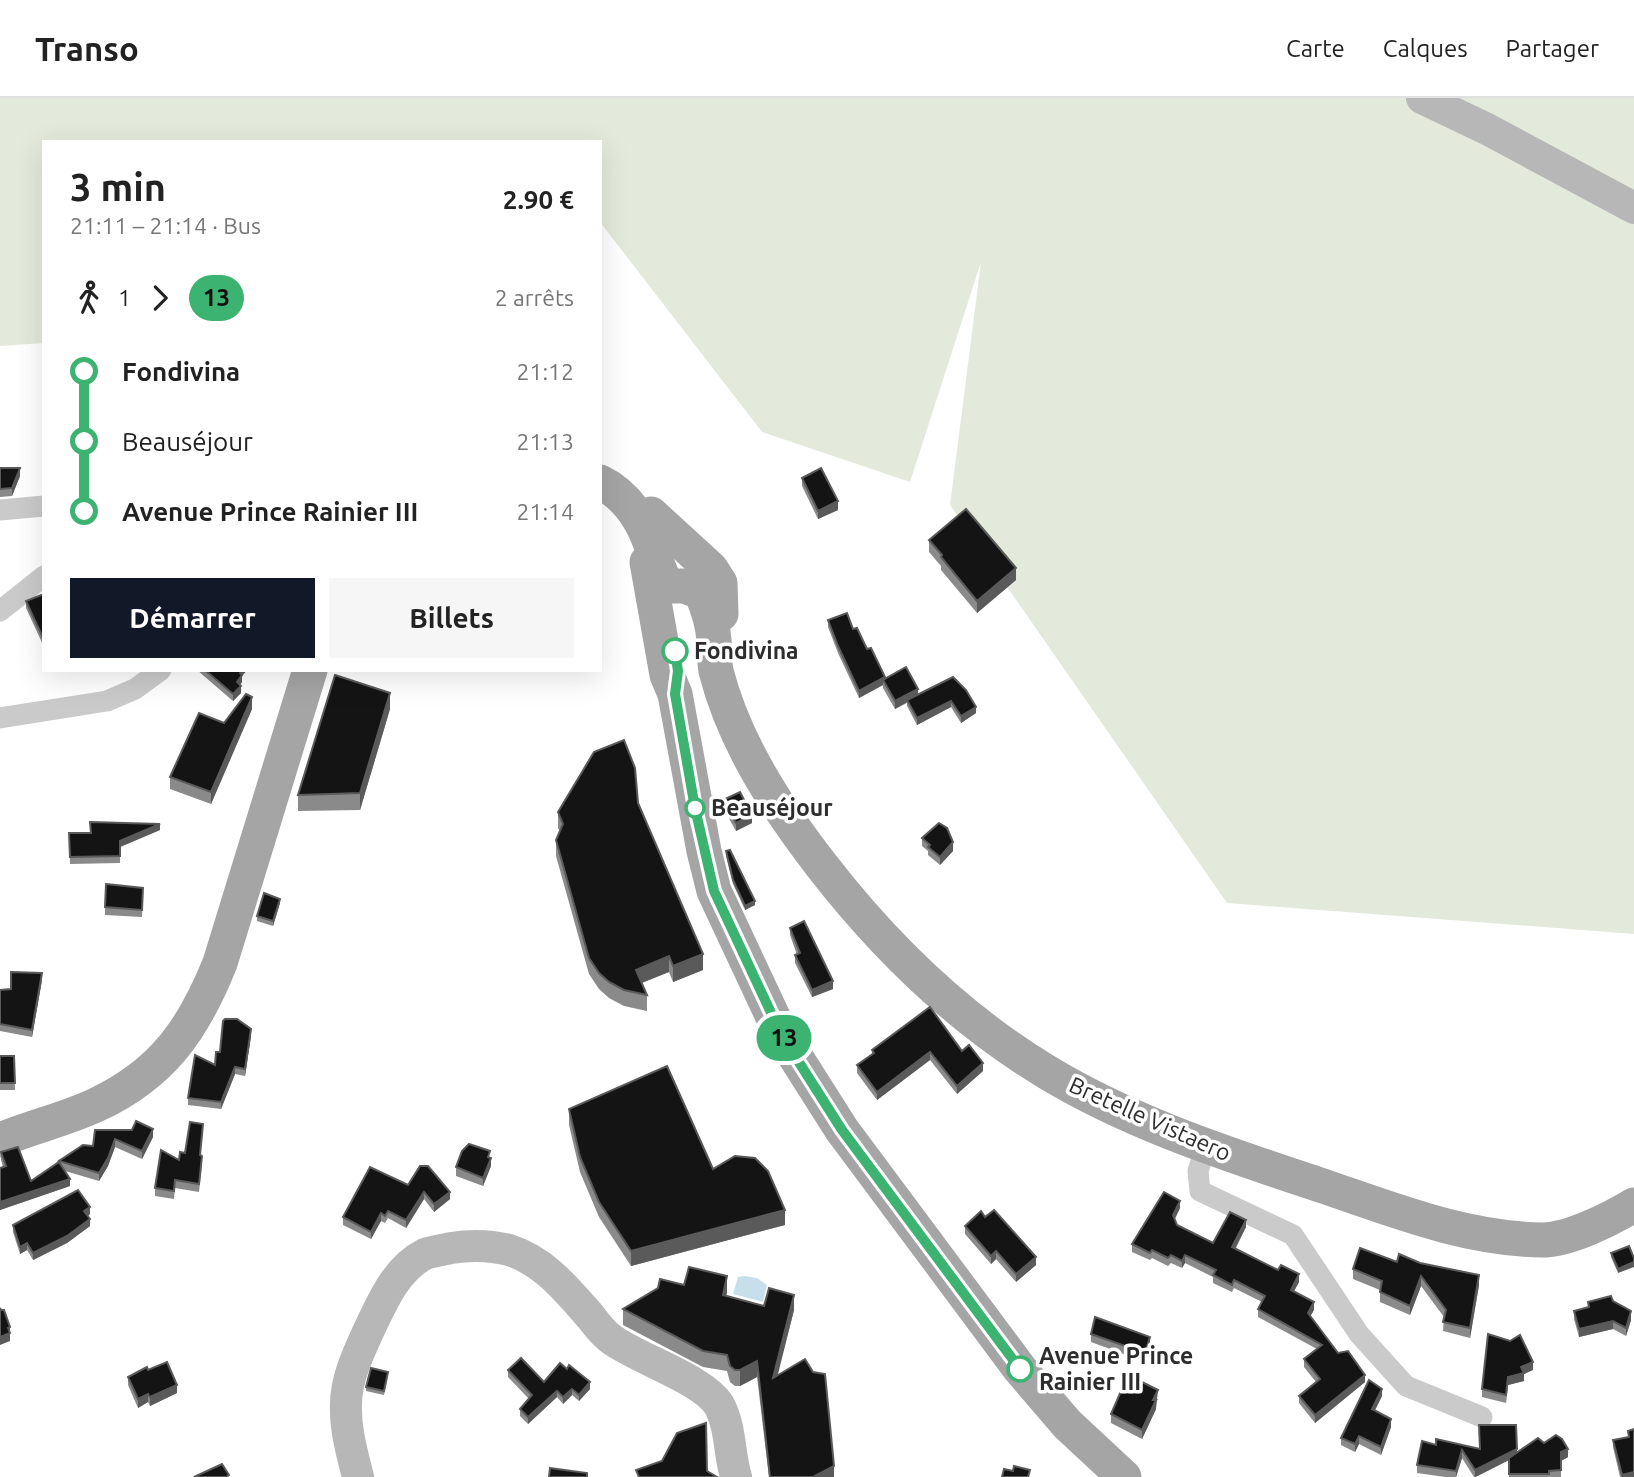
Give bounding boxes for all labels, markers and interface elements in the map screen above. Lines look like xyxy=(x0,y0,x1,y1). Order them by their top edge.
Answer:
text: Transo xyxy=(35,30,139,67)
text: Carte xyxy=(1286,35,1345,62)
text: Calques xyxy=(1383,35,1468,62)
text: Partager xyxy=(1506,35,1599,62)
text: 3 min xyxy=(70,166,166,208)
text: 2.90 € xyxy=(503,185,574,214)
text: 21:11 – 21:14 · Bus xyxy=(70,213,261,238)
icon: walk xyxy=(70,279,108,317)
icon: forward xyxy=(141,279,179,317)
text: 13 xyxy=(203,284,230,311)
text: 1 xyxy=(118,285,131,310)
text: 2 arrêts xyxy=(495,285,574,310)
text: Fondivina xyxy=(122,357,240,386)
text: 21:12 xyxy=(516,359,574,384)
text: Beauséjour xyxy=(122,427,253,456)
text: 21:13 xyxy=(516,429,574,454)
text: Avenue Prince Rainier III xyxy=(122,497,418,526)
text: 21:14 xyxy=(516,499,574,524)
button: Démarrer xyxy=(70,578,315,658)
button: Billets xyxy=(329,578,574,658)
marker: Fondivina xyxy=(662,638,688,664)
place label: Fondivina xyxy=(694,638,799,663)
place label: Beauséjour xyxy=(711,795,833,820)
marker: Beauséjour xyxy=(685,798,705,818)
line badge: 13 xyxy=(752,1015,816,1061)
text: 13 xyxy=(770,1024,798,1051)
street label: Bretelle Vistaero xyxy=(1066,1072,1235,1165)
place label: Avenue Prince Rainier III xyxy=(1039,1343,1193,1394)
marker: Avenue Prince Rainier III xyxy=(1007,1356,1033,1382)

